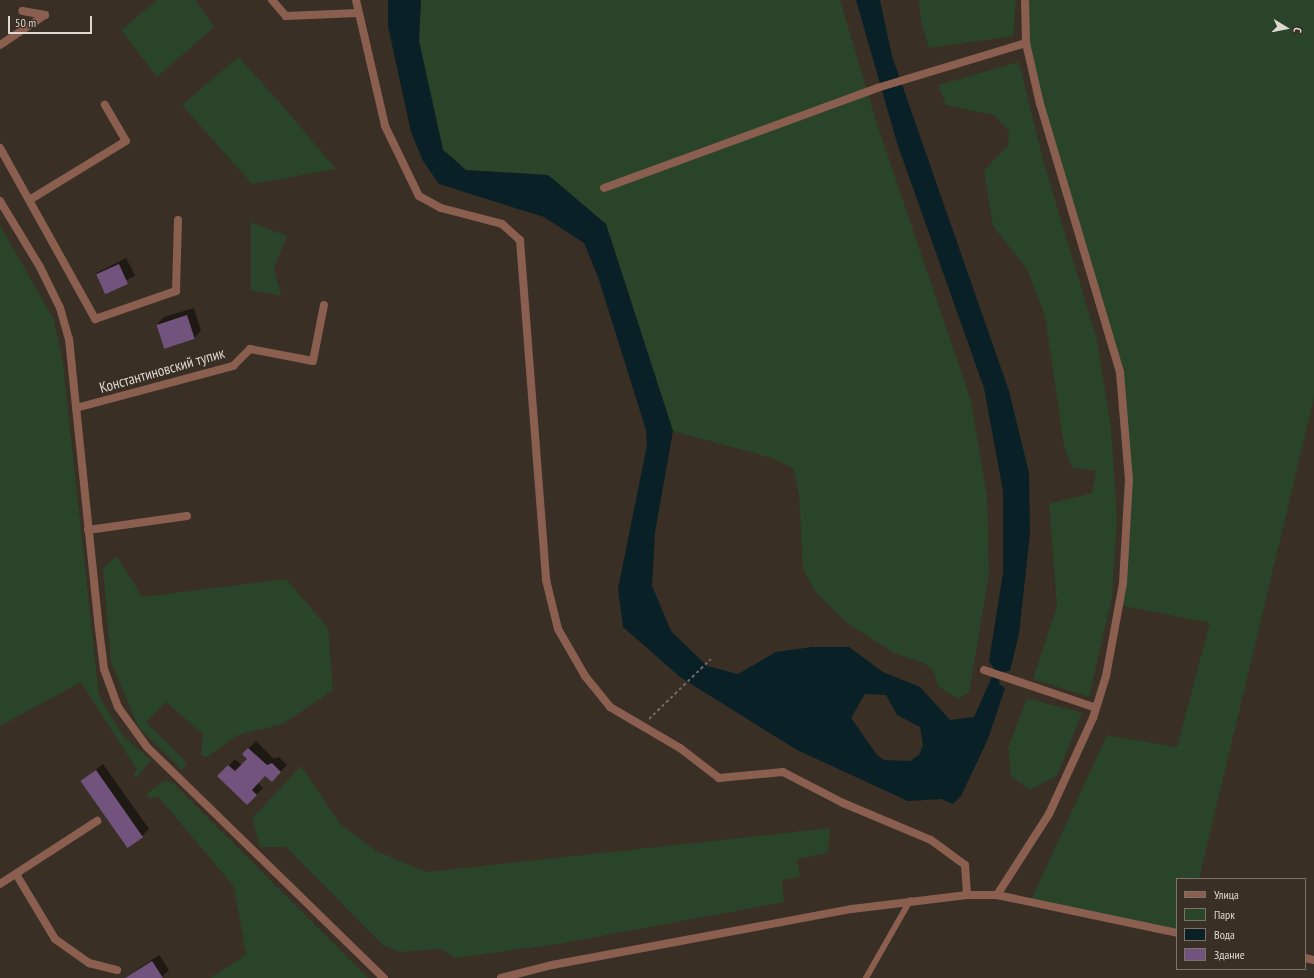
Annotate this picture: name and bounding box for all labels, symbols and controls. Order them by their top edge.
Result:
scale bar [10,8,94,34]
north arrow [1266,8,1306,48]
text: 50 m [15,15,36,30]
text: С [1290,26,1305,34]
street label: Константиновский тупик [97,344,227,396]
legend [1176,878,1306,970]
text: Улица [1214,887,1239,902]
text: Парк [1214,907,1235,922]
text: Вода [1214,927,1235,942]
text: Здание [1214,947,1245,962]

